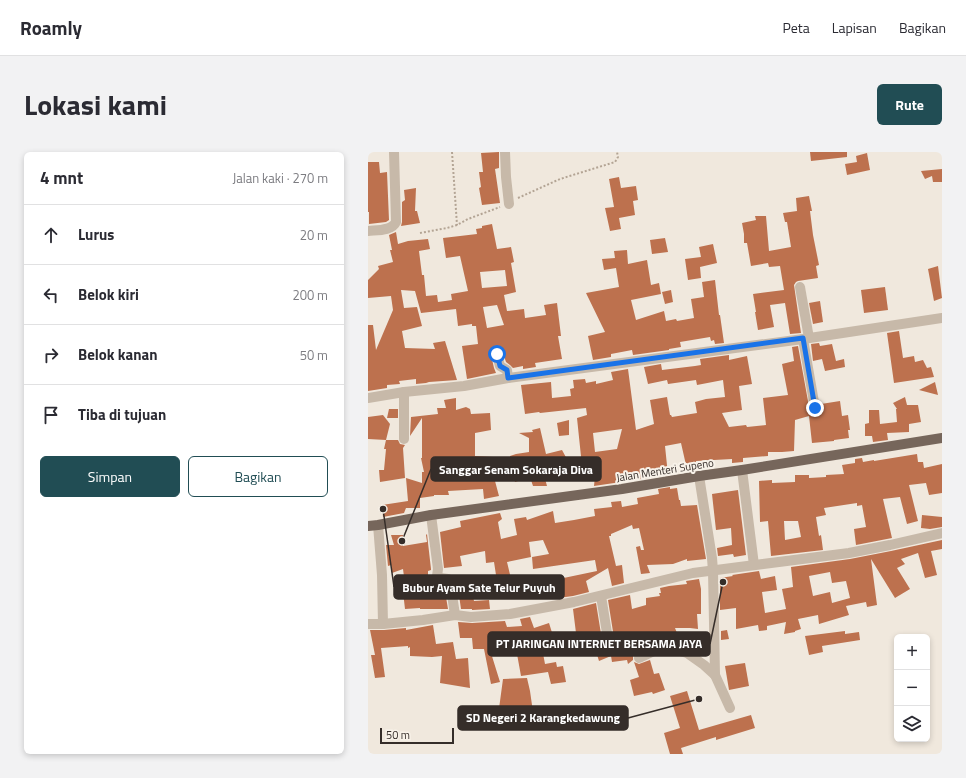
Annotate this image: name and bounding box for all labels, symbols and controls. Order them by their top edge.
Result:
text: Roamly [20,13,82,42]
text: Peta [782,17,810,38]
text: Lapisan [832,17,877,38]
text: Bagikan [899,17,946,38]
text: Lokasi kami [24,83,167,126]
button: Rute [877,84,942,125]
text: 4 mnt [40,165,83,191]
text: Jalan kaki · 270 m [232,168,328,188]
text: Lurus [78,223,114,246]
icon: ahead [40,224,62,246]
text: 20 m [300,225,328,245]
text: Belok kiri [78,283,139,306]
icon: left [40,284,62,306]
text: 200 m [292,285,328,305]
text: Belok kanan [78,343,158,366]
icon: right [40,344,62,366]
text: 50 m [300,345,328,365]
route start [488,345,506,363]
route end [806,399,824,417]
text: Tiba di tujuan [78,403,166,426]
icon: arrive [40,404,62,426]
street label: Jalan Menteri Supeno [615,454,715,486]
button: Simpan [40,456,180,497]
button: Bagikan [188,456,328,497]
callout: Sanggar Senam Sokaraja Diva [431,457,601,481]
text: Sanggar Senam Sokaraja Diva [439,460,593,479]
callout: Bubur Ayam Sate Telur Puyuh [394,575,564,599]
text: Bubur Ayam Sate Telur Puyuh [402,578,556,597]
callout: PT JARINGAN INTERNET BERSAMA JAYA [488,632,710,656]
text: PT JARINGAN INTERNET BERSAMA JAYA [496,634,703,653]
map controls [894,634,930,742]
button: + [894,634,930,670]
button: − [894,670,930,706]
callout: SD Negeri 2 Karangkedawung [458,706,628,730]
button: layers [894,706,930,742]
text: SD Negeri 2 Karangkedawung [466,708,621,727]
scale bar [380,726,454,745]
text: 50 m [386,727,410,743]

